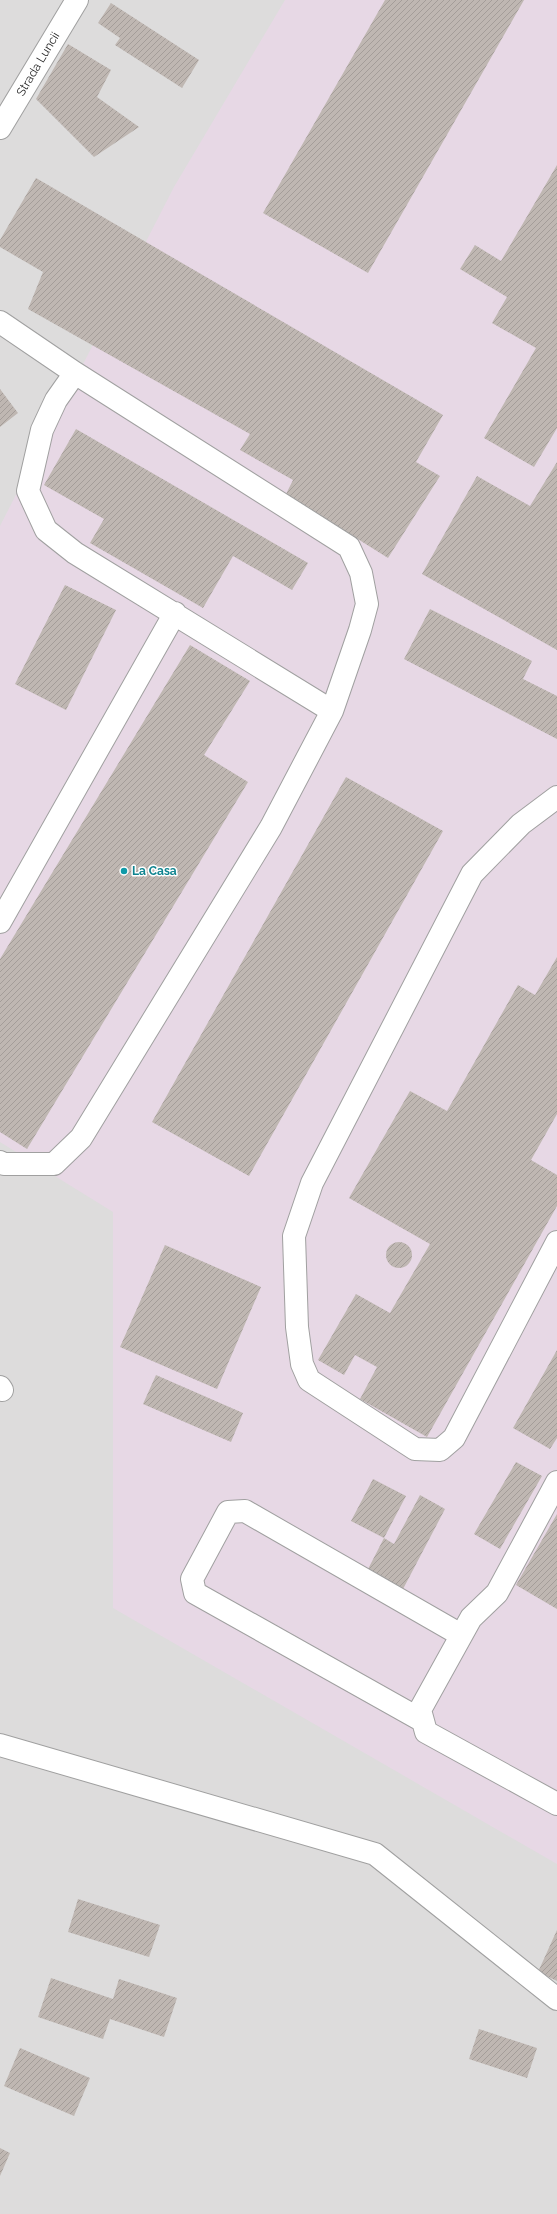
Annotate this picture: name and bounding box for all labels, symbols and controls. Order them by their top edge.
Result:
street label: Strada Luncii [13,30,63,98]
place label: La Casa [132,864,177,878]
marker: La Casa [119,866,129,876]

